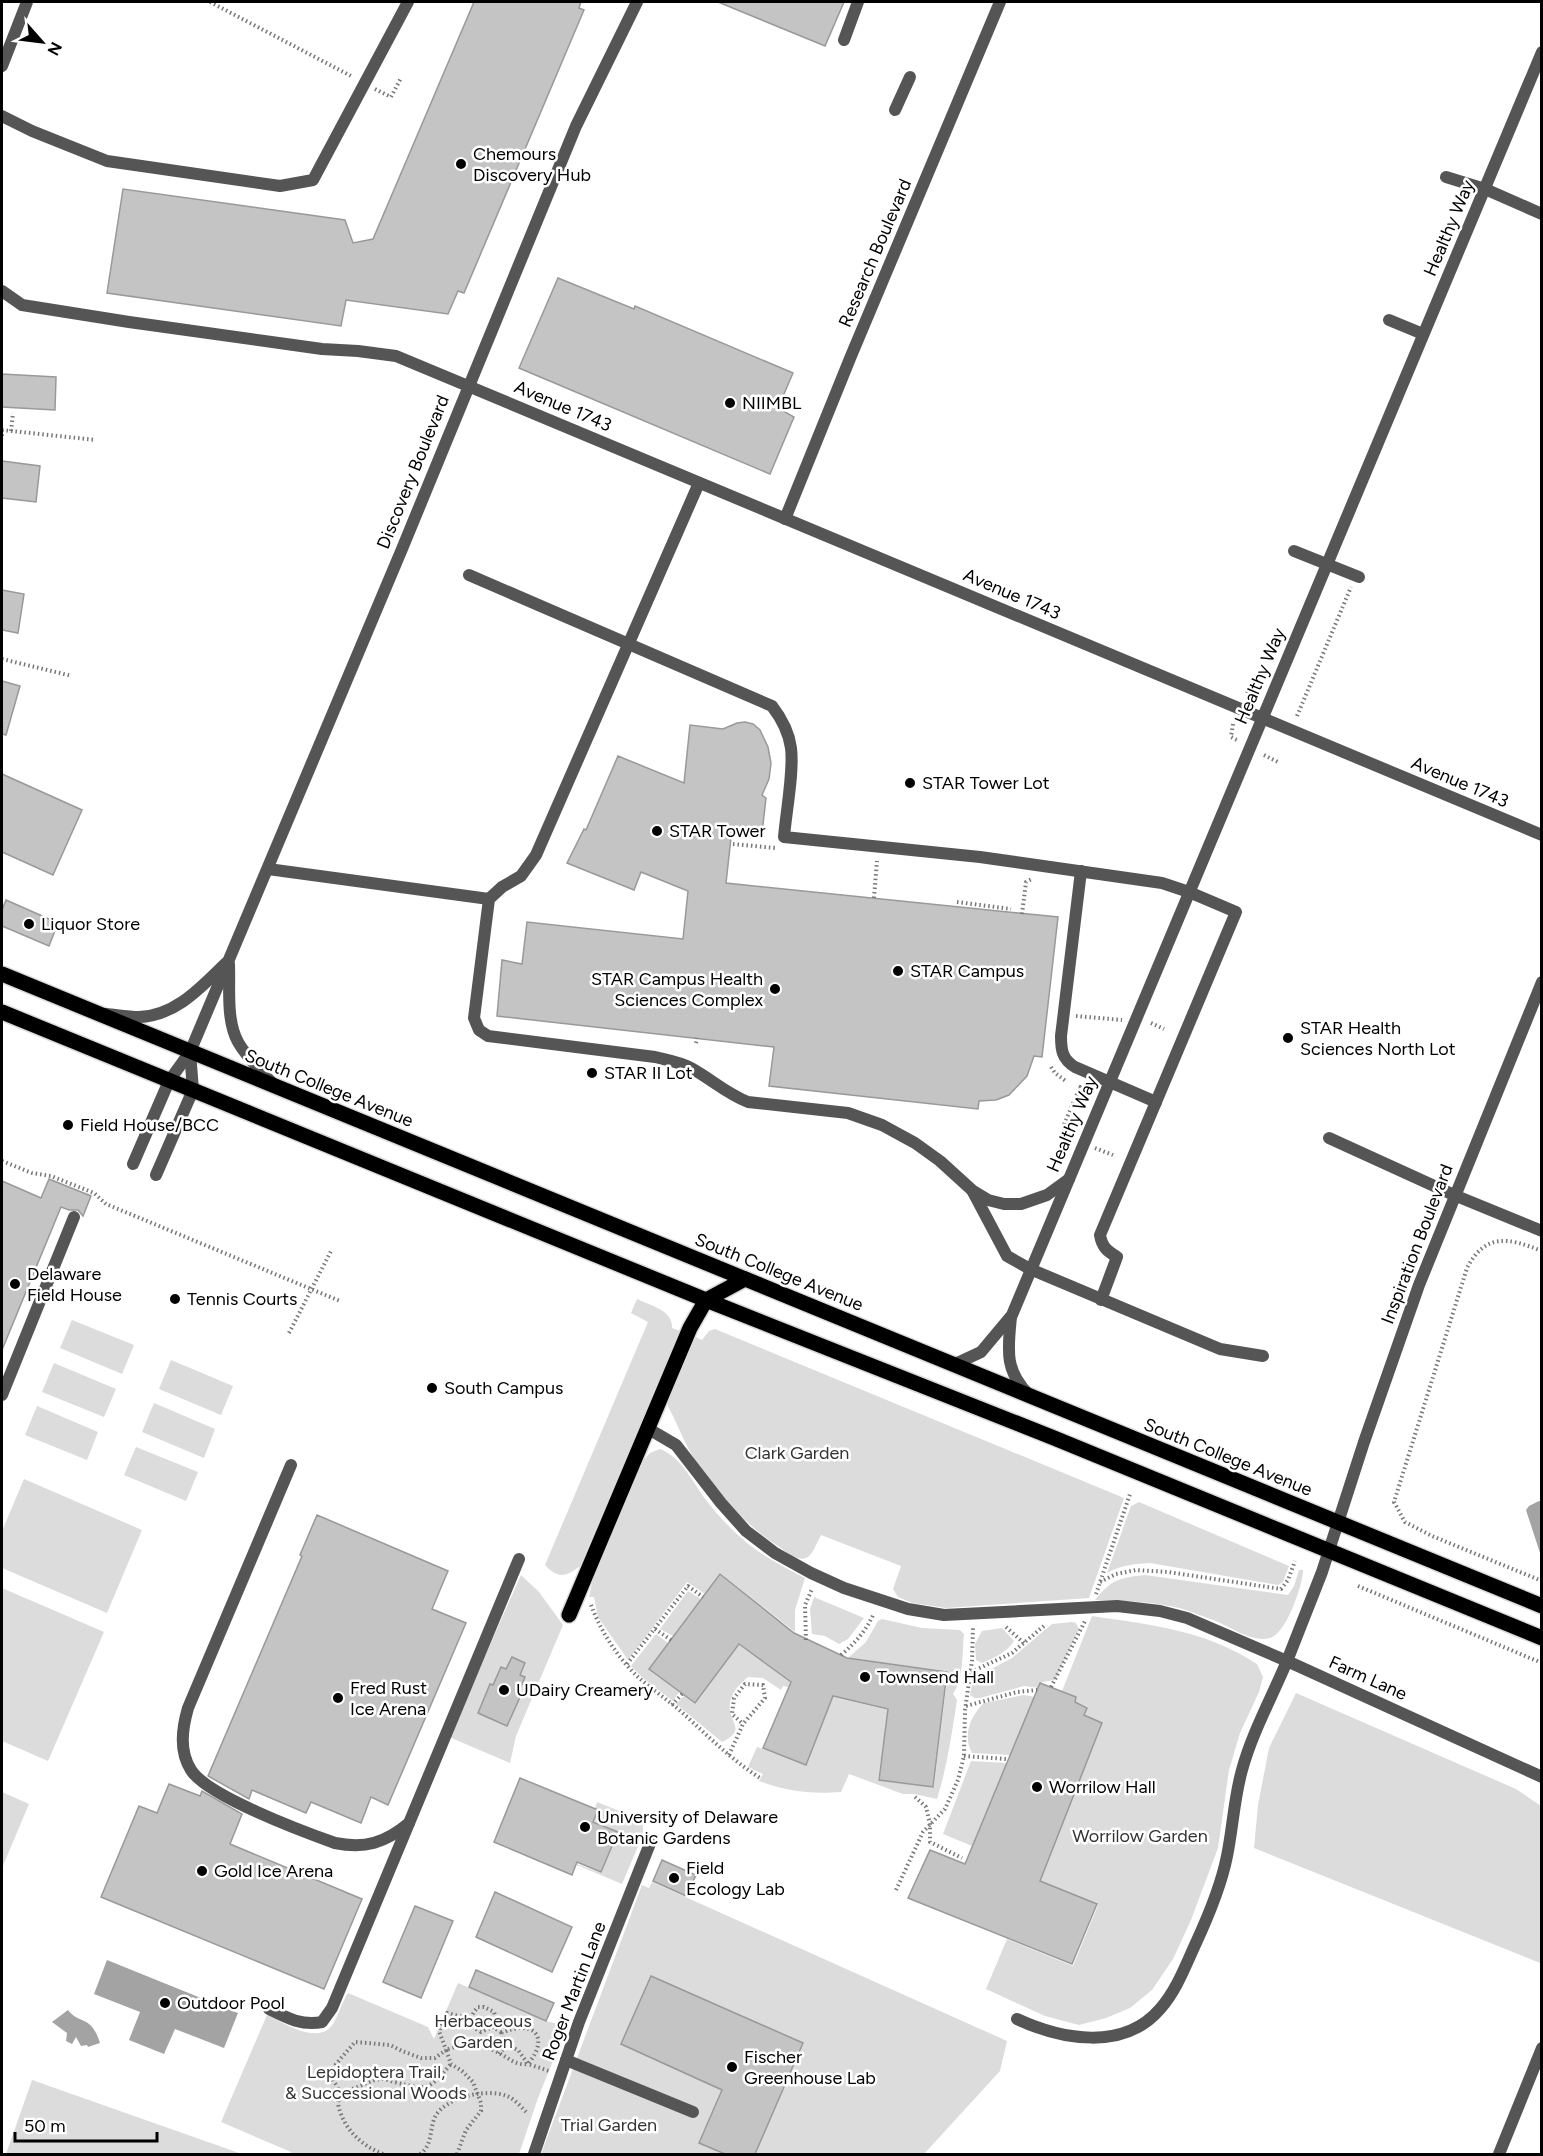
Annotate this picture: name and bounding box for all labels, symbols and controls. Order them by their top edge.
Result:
north arrow [12,12,72,72]
text: N [44,39,66,59]
place label: Chemours Discovery Hub [473,143,591,186]
marker: Chemours Discovery Hub [454,157,468,171]
street label: Research Boulevard [834,176,916,330]
street label: Healthy Way [1419,176,1479,279]
street label: Avenue 1743 [511,376,615,436]
street label: Discovery Boulevard [372,392,454,552]
place label: NIIMBL [742,392,802,414]
marker: NIIMBL [723,396,737,410]
street label: Avenue 1743 [960,564,1064,624]
street label: Healthy Way [1230,624,1290,727]
street label: Avenue 1743 [1408,752,1512,812]
place label: STAR Tower Lot [922,772,1050,794]
marker: STAR Tower Lot [903,776,917,790]
place label: STAR Tower [669,820,766,842]
marker: STAR Tower [650,824,664,838]
place label: Liquor Store [41,913,140,935]
marker: Liquor Store [22,917,36,931]
place label: STAR Campus [910,960,1024,982]
marker: STAR Campus [891,964,905,978]
place label: STAR Campus Health Sciences Complex [591,968,763,1011]
marker: STAR Campus Health Sciences Complex [768,982,782,996]
place label: STAR Health Sciences North Lot [1300,1017,1456,1060]
marker: STAR Health Sciences North Lot [1281,1031,1295,1045]
street label: South College Avenue [242,1044,417,1132]
place label: STAR II Lot [604,1062,693,1084]
marker: STAR II Lot [585,1066,599,1080]
street label: Healthy Way [1042,1072,1102,1175]
place label: Field House/BCC [80,1114,219,1136]
marker: Field House/BCC [61,1118,75,1132]
street label: Inspiration Boulevard [1376,1161,1458,1327]
street label: South College Avenue [692,1228,867,1316]
place label: Delaware Field House [27,1263,122,1306]
marker: Delaware Field House [8,1277,22,1291]
place label: Tennis Courts [187,1288,298,1310]
marker: Tennis Courts [168,1292,182,1306]
place label: South Campus [444,1377,563,1399]
marker: South Campus [425,1381,439,1395]
street label: South College Avenue [1141,1413,1316,1501]
park label: Clark Garden [745,1442,849,1464]
street label: Farm Lane [1326,1651,1411,1705]
place label: Townsend Hall [877,1666,994,1688]
marker: Townsend Hall [858,1670,872,1684]
place label: Fred Rust Ice Arena [350,1677,427,1720]
place label: UDairy Creamery [516,1679,654,1701]
marker: UDairy Creamery [497,1683,511,1697]
marker: Fred Rust Ice Arena [331,1691,345,1705]
place label: Worrilow Hall [1049,1776,1156,1798]
marker: Worrilow Hall [1030,1780,1044,1794]
place label: University of Delaware Botanic Gardens [597,1806,778,1849]
marker: University of Delaware Botanic Gardens [578,1820,592,1834]
park label: Worrilow Garden [1072,1825,1208,1847]
place label: Field Ecology Lab [686,1857,785,1900]
place label: Gold Ice Arena [214,1860,333,1882]
marker: Gold Ice Arena [195,1864,209,1878]
marker: Field Ecology Lab [667,1871,681,1885]
street label: Roger Martin Lane [537,1918,611,2064]
place label: Outdoor Pool [177,1992,285,2014]
marker: Outdoor Pool [158,1996,172,2010]
park label: Herbaceous Garden [434,2010,532,2053]
place label: Fischer Greenhouse Lab [744,2046,876,2089]
marker: Fischer Greenhouse Lab [725,2060,739,2074]
park label: Lepidoptera Trail, & Successional Woods [285,2061,467,2104]
scale bar [15,2105,158,2143]
park label: Trial Garden [561,2114,657,2136]
text: 50 m [24,2115,66,2137]

